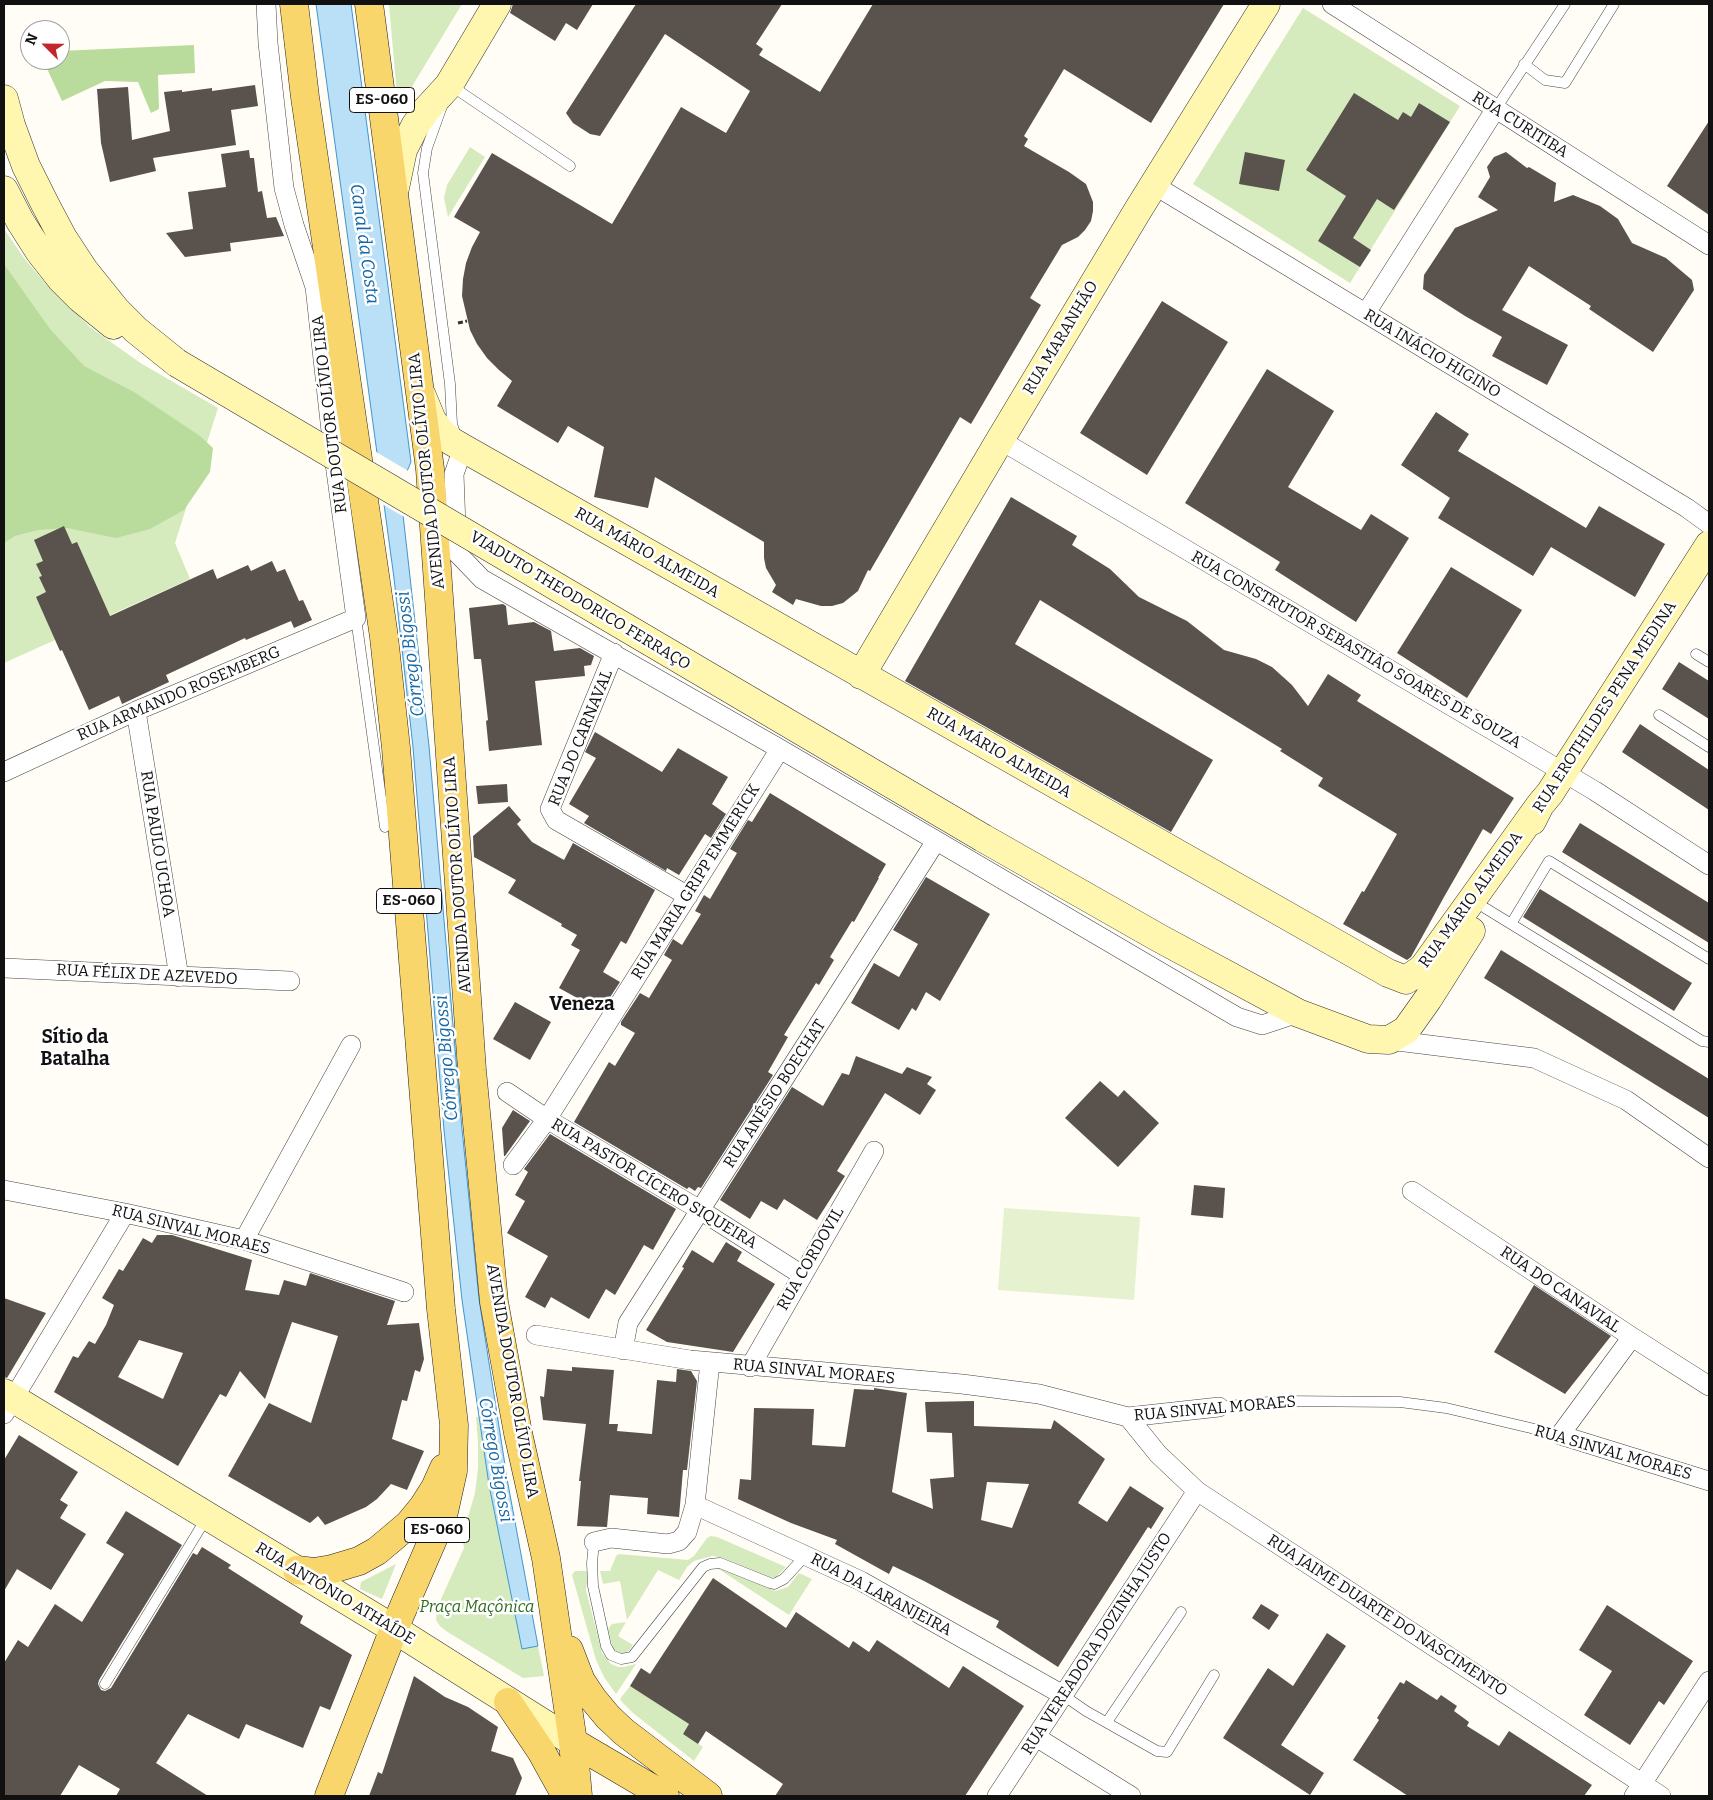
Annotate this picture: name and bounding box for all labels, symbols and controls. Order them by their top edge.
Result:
north arrow [20,20,70,70]
text: N [22,31,42,48]
road number: ES-060 [350,88,414,112]
street label: RUA CURITIBA [1468,88,1572,162]
water label: Canal da Costa [345,183,383,305]
street label: RUA MARANHÃO [1019,278,1103,398]
street label: RUA INÁCIO HIGINO [1360,306,1504,402]
street label: RUA DOUTOR OLÍVIO LIRA [308,314,352,514]
street label: AVENIDA DOUTOR OLÍVIO LIRA [405,352,449,590]
street label: RUA MÁRIO ALMEIDA [571,504,723,602]
street label: VIADUTO THEODORICO FERRAÇO [466,527,694,675]
street label: RUA CONSTRUTOR SEBASTIÃO SOARES DE SOUZA [1188,547,1524,753]
water label: Córrego Bigossi [393,590,429,718]
street label: RUA EROTHILDES PENA MEDINA [1529,597,1681,817]
street label: RUA ARMANDO ROSEMBERG [75,642,283,746]
street label: RUA DO CARNAVAL [545,667,617,809]
street label: RUA MÁRIO ALMEIDA [923,704,1075,802]
street label: AVENIDA DOUTOR OLÍVIO LIRA [440,756,476,994]
street label: RUA PAULO UCHOA [136,769,178,919]
street label: RUA MARIA GRIPP EMMERICK [628,781,764,983]
street label: RUA MÁRIO ALMEIDA [1415,828,1527,972]
road number: ES-060 [376,888,442,914]
street label: RUA FÉLIX DE AZEVEDO [56,961,238,989]
water label: Córrego Bigossi [431,994,463,1122]
district label: Veneza [549,994,615,1016]
street label: RUA ANÉSIO BOECHAT [720,1016,830,1172]
district label: Sítio da Batalha [40,1027,110,1071]
street label: RUA PASTOR CÍCERO SIQUEIRA [548,1115,760,1253]
street label: RUA SINVAL MORAES [110,1201,272,1259]
street label: RUA CORDOVIL [774,1204,848,1314]
street label: RUA DO CANAVIAL [1496,1243,1624,1337]
street label: AVENIDA DOUTOR OLÍVIO LIRA [482,1262,542,1500]
street label: RUA SINVAL MORAES [732,1355,896,1389]
street label: RUA SINVAL MORAES [1133,1392,1297,1426]
water label: Córrego Bigossi [473,1396,517,1524]
street label: RUA SINVAL MORAES [1532,1421,1694,1485]
road number: ES-060 [404,1518,470,1542]
street label: RUA VEREADORA DOZINHA JUSTO [1018,1529,1176,1759]
street label: RUA JAIME DUARTE DO NASCIMENTO [1263,1531,1511,1701]
street label: RUA ANTÔNIO ATHAÍDE [252,1539,418,1649]
street label: RUA DA LARANJEIRA [807,1550,955,1640]
park label: Praça Maçônica [420,1598,534,1618]

